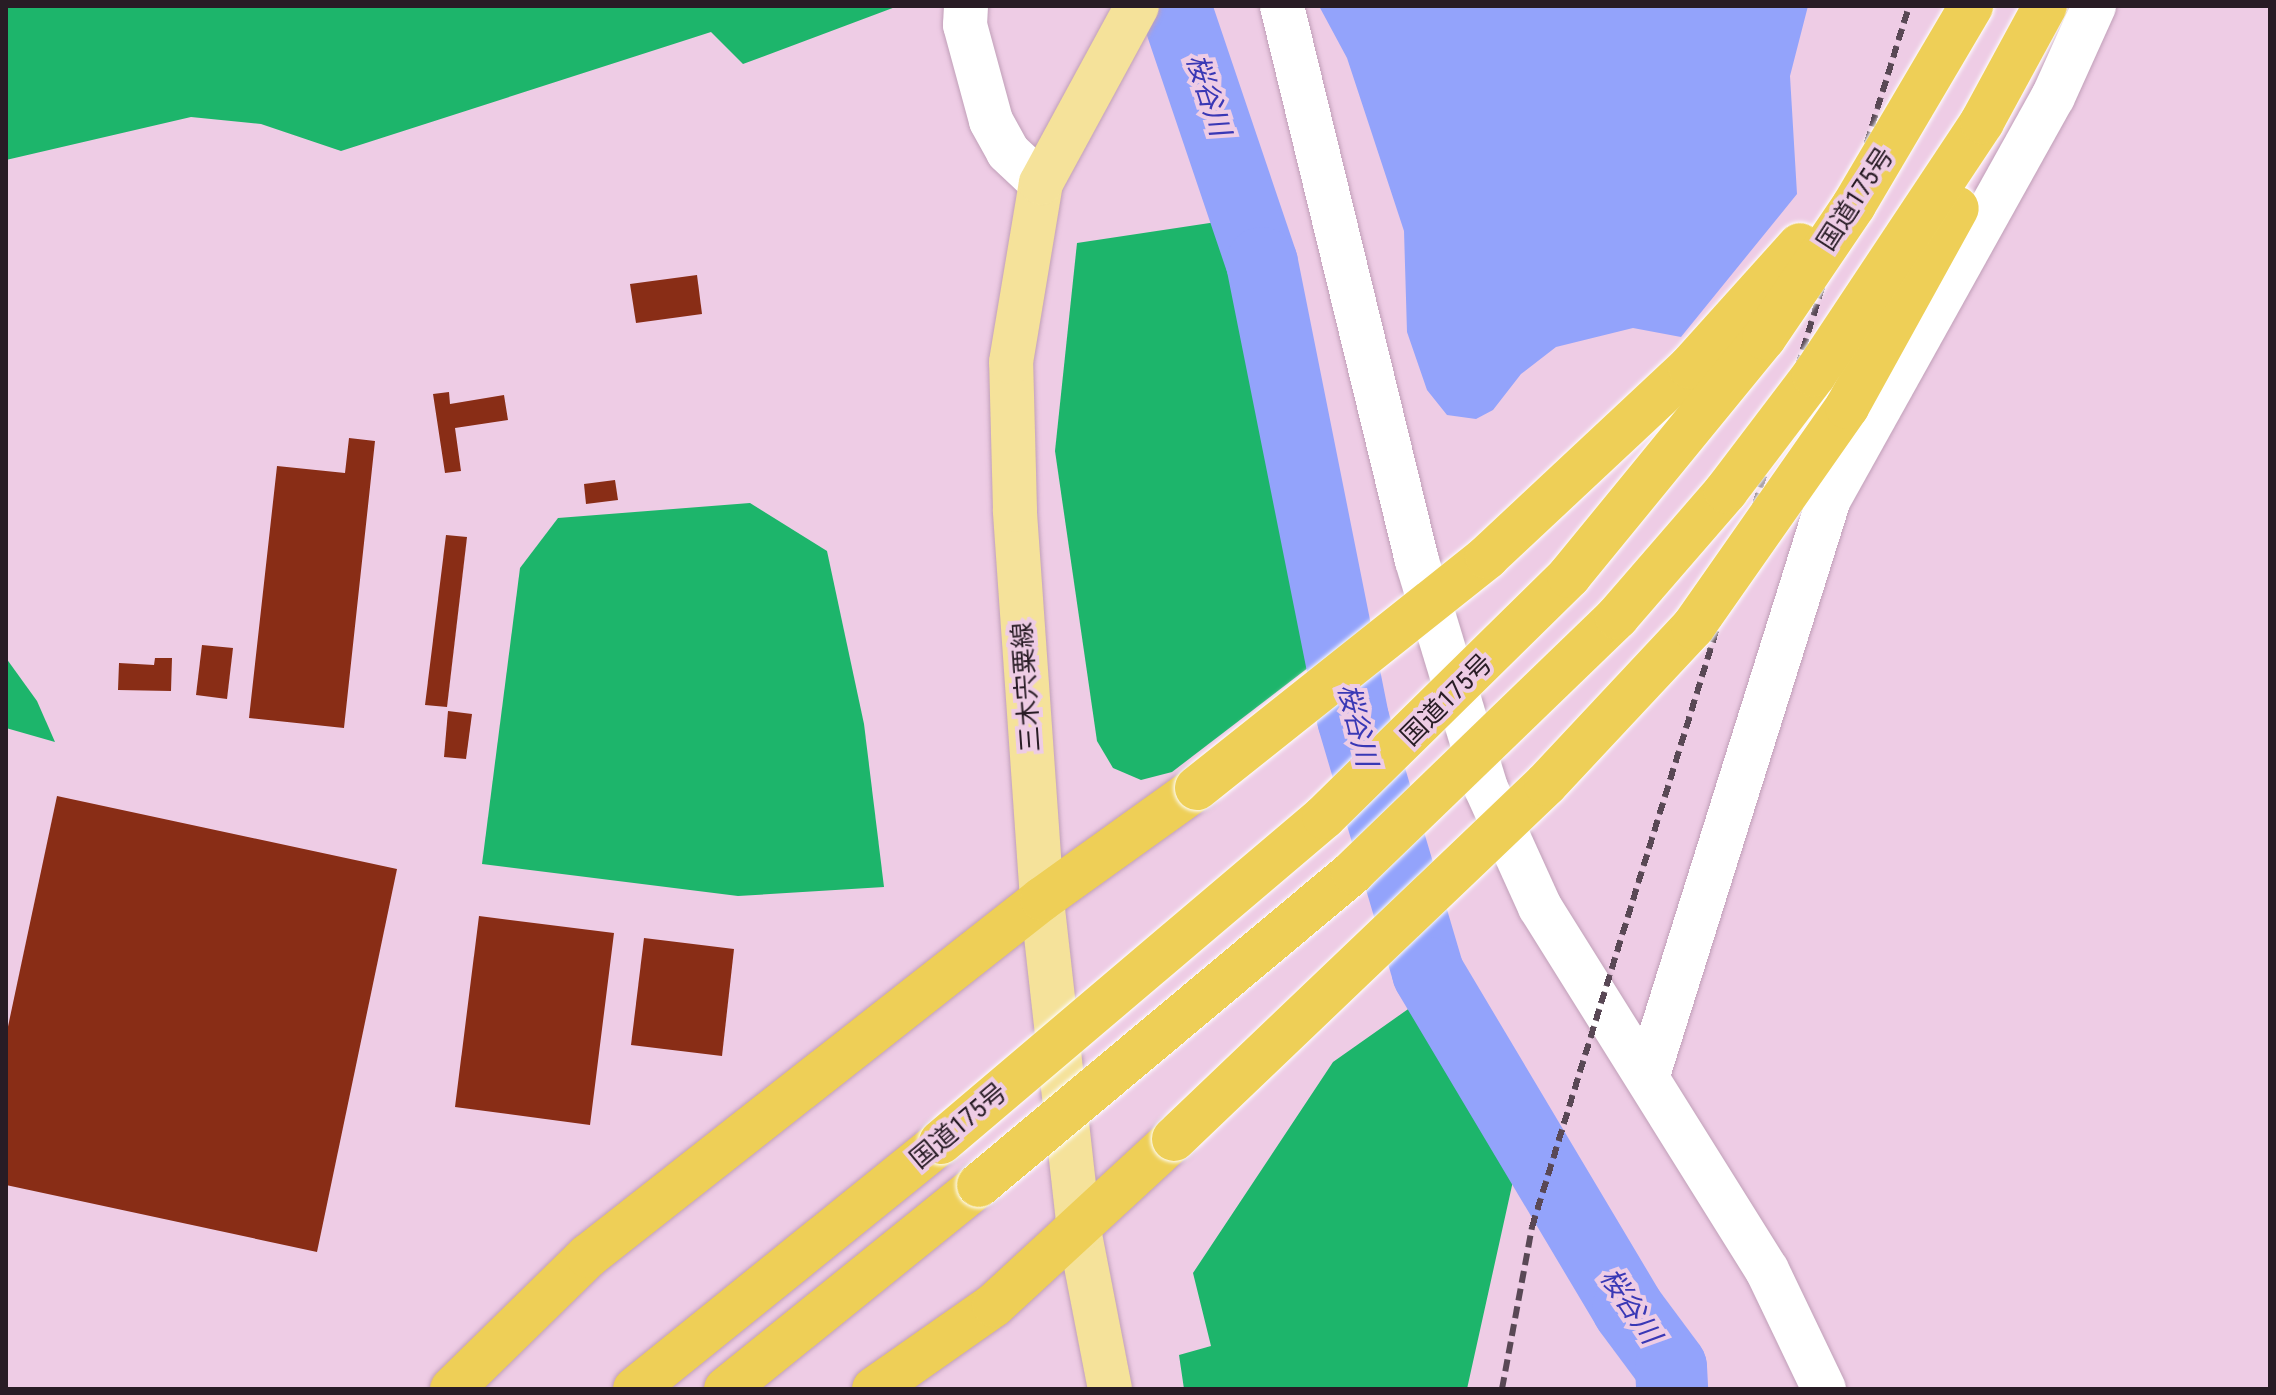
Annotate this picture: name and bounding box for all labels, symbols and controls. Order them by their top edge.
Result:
water label: 桜谷川 [1179,50,1237,140]
street label: 国道175号 [1811,142,1901,256]
street label: 三木宍粟線 [1007,621,1047,753]
street label: 国道175号 [1395,648,1499,752]
water label: 桜谷川 [1331,680,1383,770]
street label: 国道175号 [904,1077,1014,1175]
water label: 桜谷川 [1593,1262,1667,1350]

